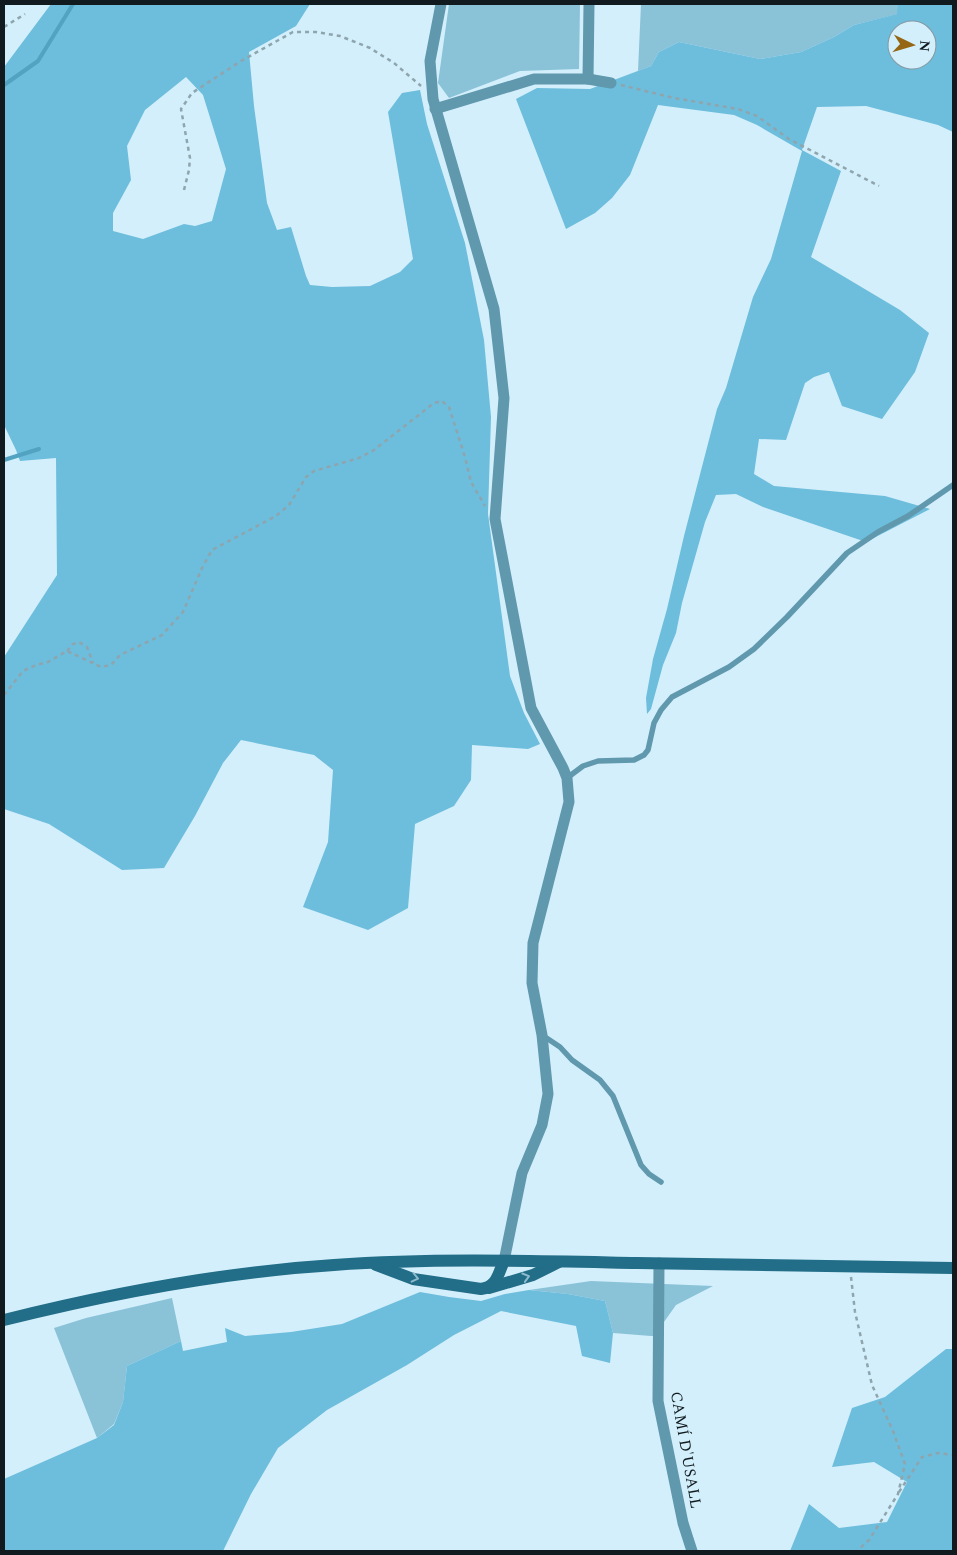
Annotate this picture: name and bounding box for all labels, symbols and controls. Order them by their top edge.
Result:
north arrow [887,20,937,70]
text: N [913,39,935,53]
one-way arrow [411,1272,420,1283]
one-way arrow [522,1273,530,1283]
street label: CAMÍ D'USALL [664,1390,708,1510]

